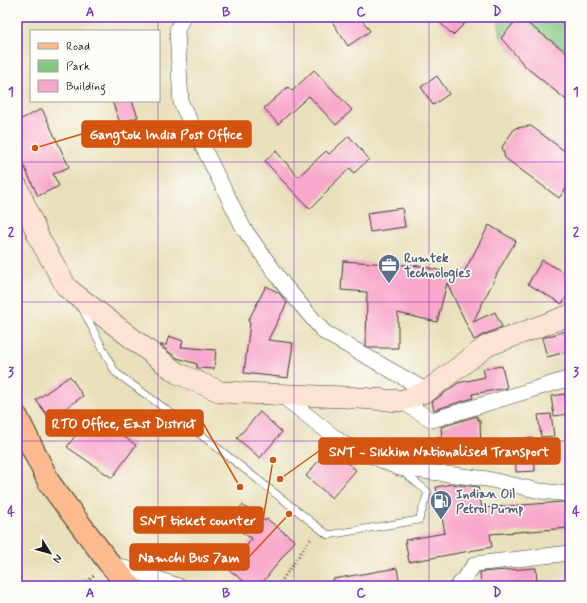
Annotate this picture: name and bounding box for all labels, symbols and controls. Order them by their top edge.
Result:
text: A [86,4,94,21]
text: B [222,4,231,21]
text: C [356,4,366,21]
text: D [493,4,502,21]
legend [30,30,160,102]
text: Road [66,39,90,55]
text: Park [66,59,90,75]
text: Building [66,79,106,96]
text: 1 [8,84,14,101]
text: 1 [573,84,579,101]
callout: Gangtok India Post Office [82,121,251,147]
text: Gangtok India Post Office [89,126,243,146]
text: 2 [8,224,15,241]
text: 2 [573,224,580,241]
place label: Rumtek Technologies [404,250,471,284]
office icon: Rumtek Technologies [376,252,402,285]
text: 3 [8,364,14,381]
text: 3 [573,364,579,381]
callout: RTO Office, East District [46,410,203,436]
text: RTO Office, East District [52,415,197,433]
callout: SNT - Sikkim Nationalised Transport [319,438,560,464]
text: SNT - Sikkim Nationalised Transport [329,443,549,461]
place label: Indian Oil Petrol Pump [456,486,524,518]
fuel station icon: Indian Oil Petrol Pump [428,488,454,521]
text: 4 [7,504,15,521]
text: 4 [572,504,580,521]
callout: SNT ticket counter [134,507,263,533]
text: SNT ticket counter [140,512,256,530]
north arrow [30,533,70,573]
callout: Namchi Bus 7am [130,544,249,570]
text: Namchi Bus 7am [138,549,240,567]
text: N [49,551,65,566]
text: A [86,585,94,602]
text: B [222,585,231,602]
text: C [356,585,366,602]
text: D [493,585,502,602]

